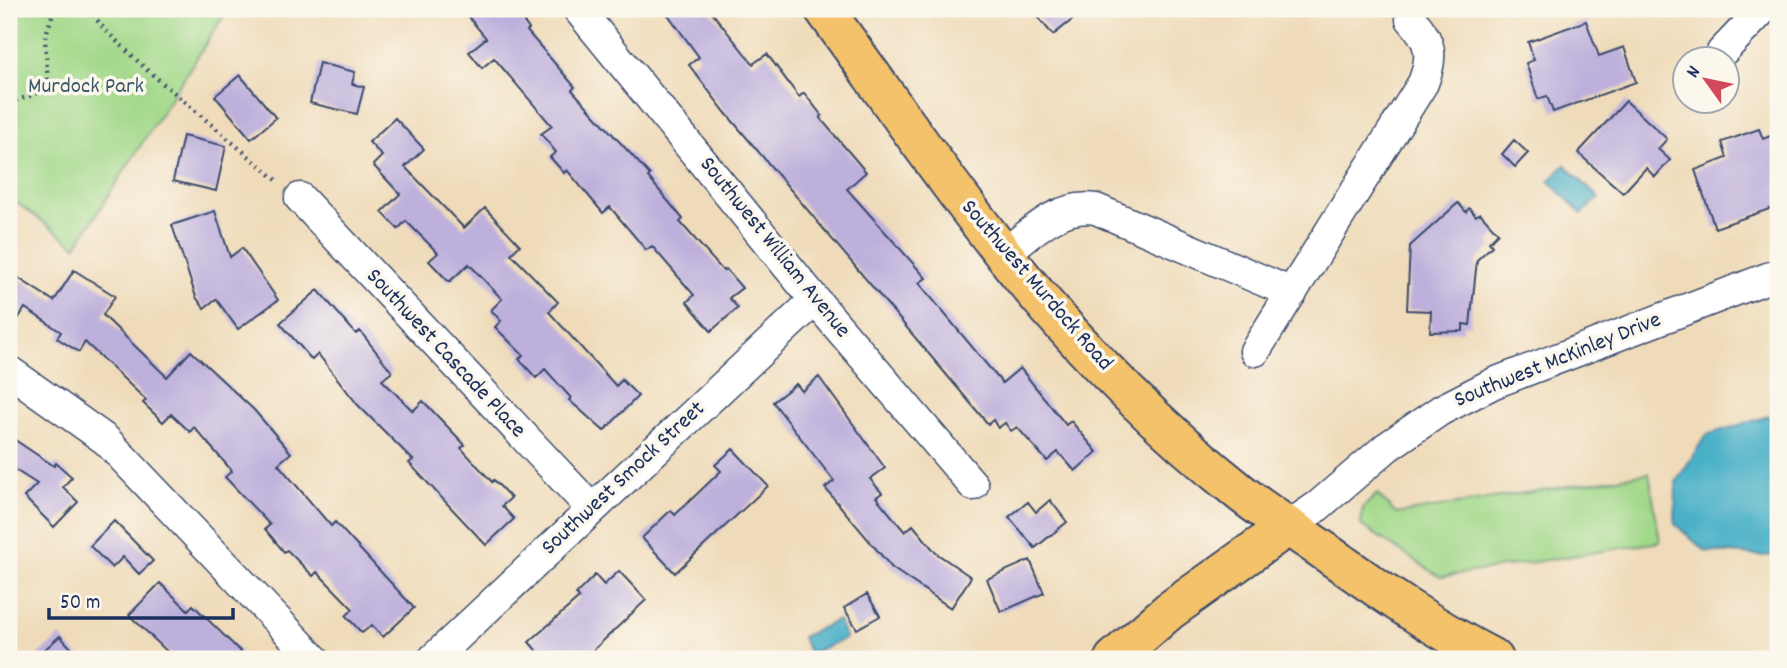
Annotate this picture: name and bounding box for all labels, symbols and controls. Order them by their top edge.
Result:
north arrow [1672,46,1742,116]
text: N [1681,61,1709,84]
park label: Murdock Park [28,71,144,104]
street label: Southwest William Avenue [690,150,858,346]
street label: Southwest Murdock Road [952,193,1120,379]
street label: Southwest Cascade Place [357,262,533,446]
street label: Southwest McKinley Drive [1450,304,1666,418]
street label: Southwest Smock Street [535,394,713,564]
scale bar [49,577,233,621]
text: 50 m [60,589,100,619]

